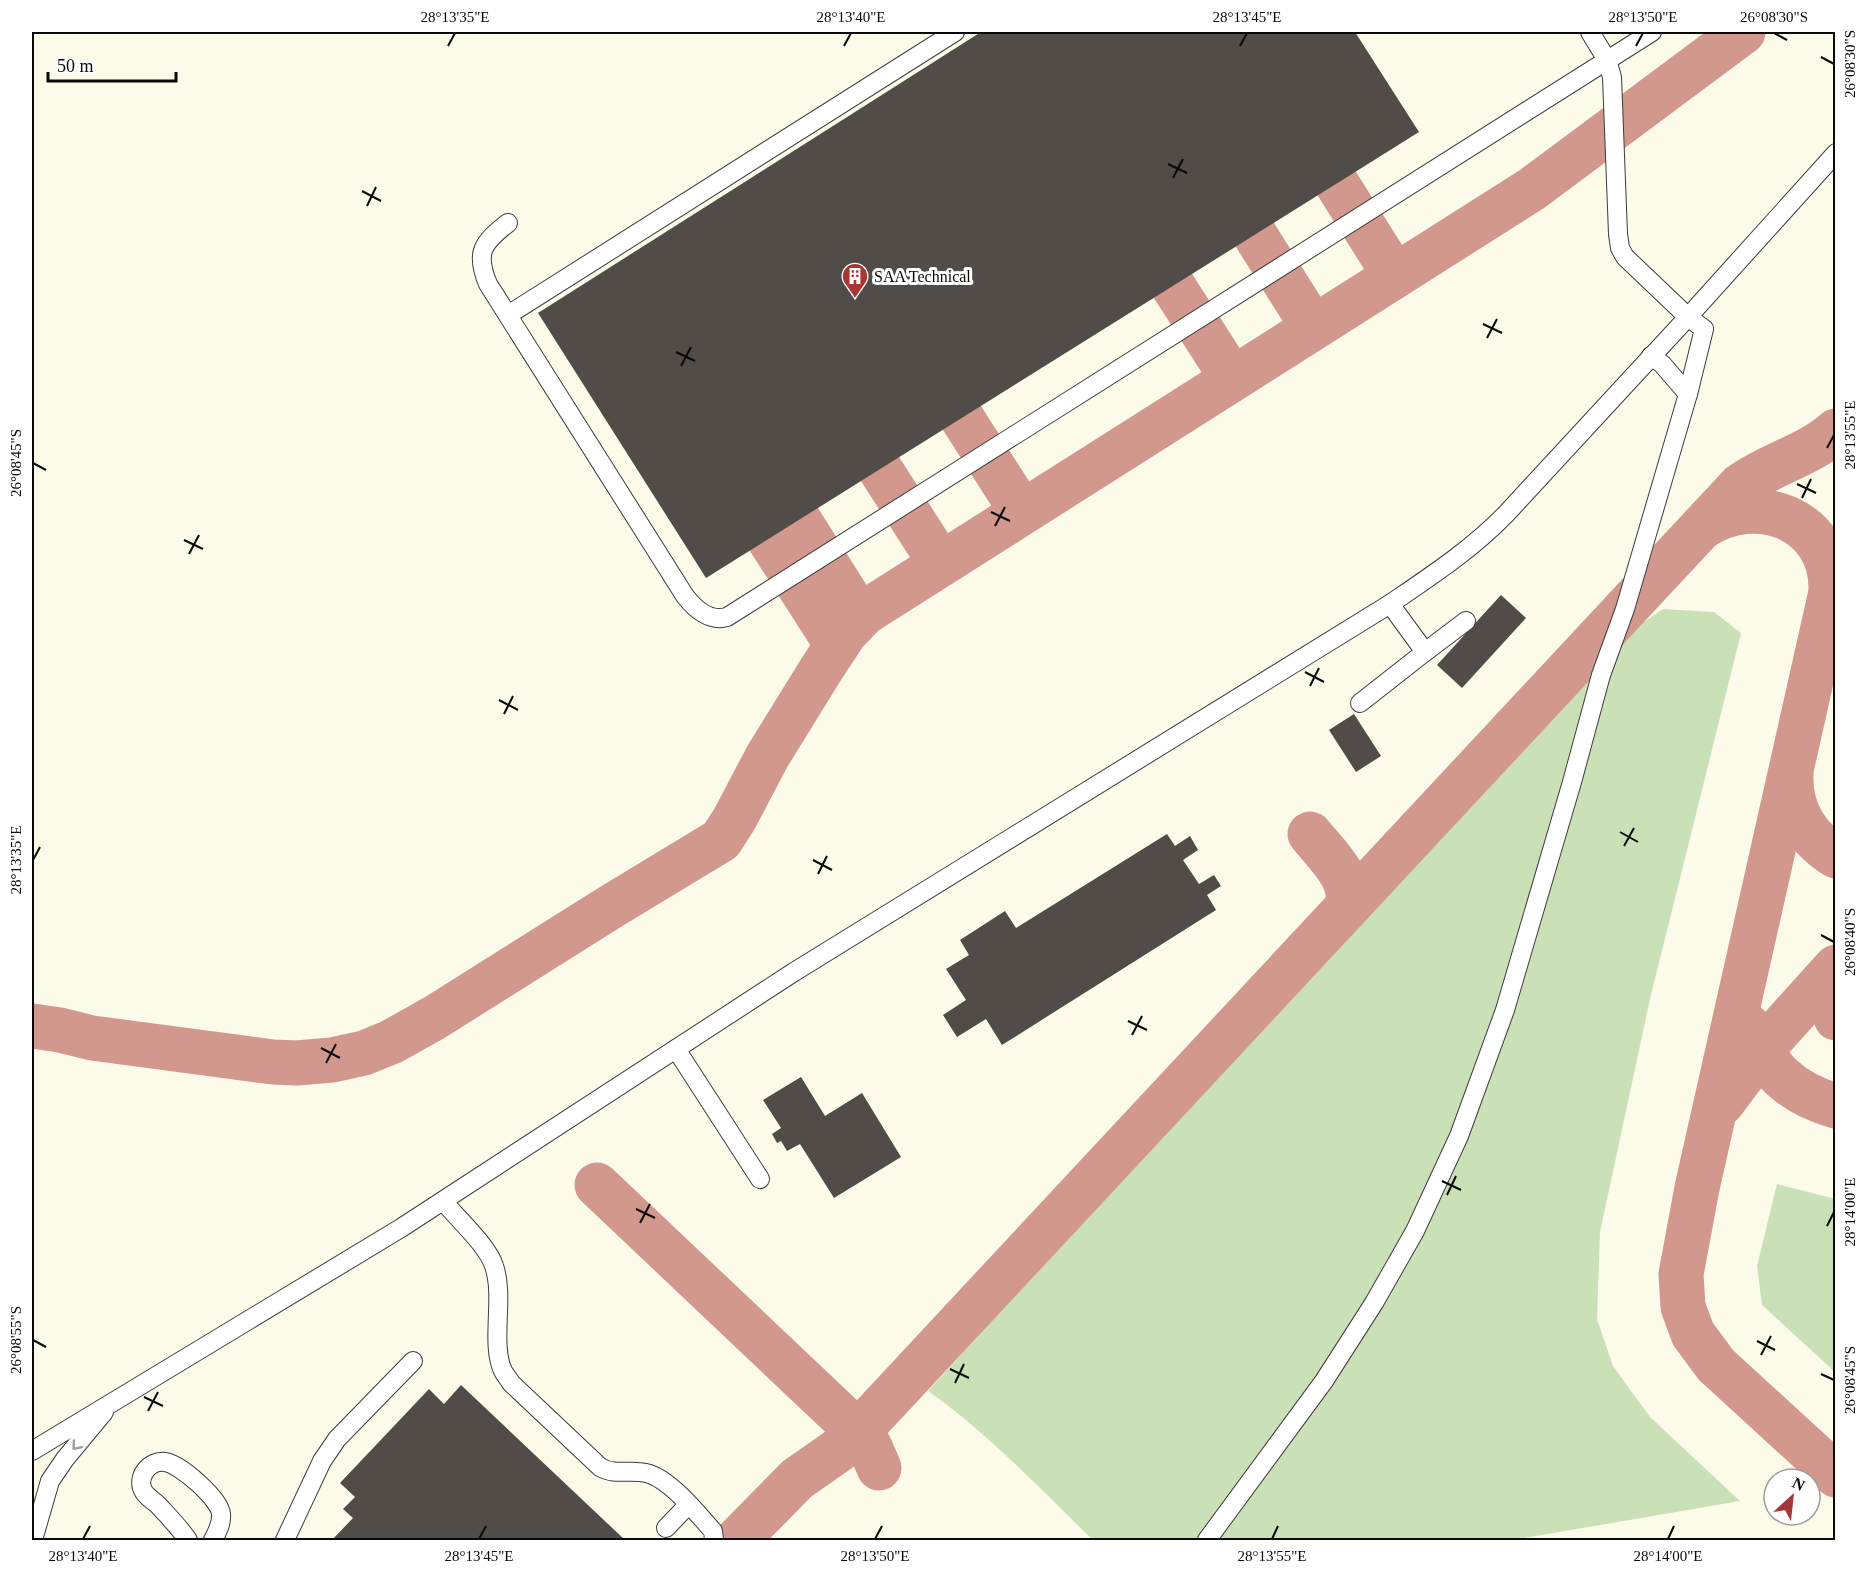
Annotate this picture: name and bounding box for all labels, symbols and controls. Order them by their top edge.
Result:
text: 28°13'35"E [421,9,490,25]
text: 28°13'40"E [817,9,886,25]
text: 28°13'45"E [1213,9,1282,25]
text: 28°13'50"E [1609,9,1678,25]
text: 26°08'30"S [1740,9,1808,25]
text: 26°08'30"S [1842,30,1858,98]
scale bar [48,45,176,83]
text: 50 m [57,56,94,76]
building icon: SAA Technical [840,261,870,299]
place label: SAA Technical [874,268,971,285]
text: 28°13'55"E [1842,401,1858,470]
text: 26°08'45"S [8,429,24,497]
text: 28°13'35"E [8,826,24,895]
text: 26°08'40"S [1842,908,1858,976]
text: 28°14'00"E [1842,1178,1858,1247]
text: 26°08'55"S [8,1306,24,1374]
text: 26°08'45"S [1842,1346,1858,1414]
one-way arrow [72,1439,83,1450]
north arrow [1762,1467,1822,1527]
text: N [1790,1474,1808,1494]
text: 28°13'40"E [49,1548,118,1564]
text: 28°13'45"E [445,1548,514,1564]
text: 28°13'50"E [841,1548,910,1564]
text: 28°13'55"E [1238,1548,1307,1564]
text: 28°14'00"E [1634,1548,1703,1564]

